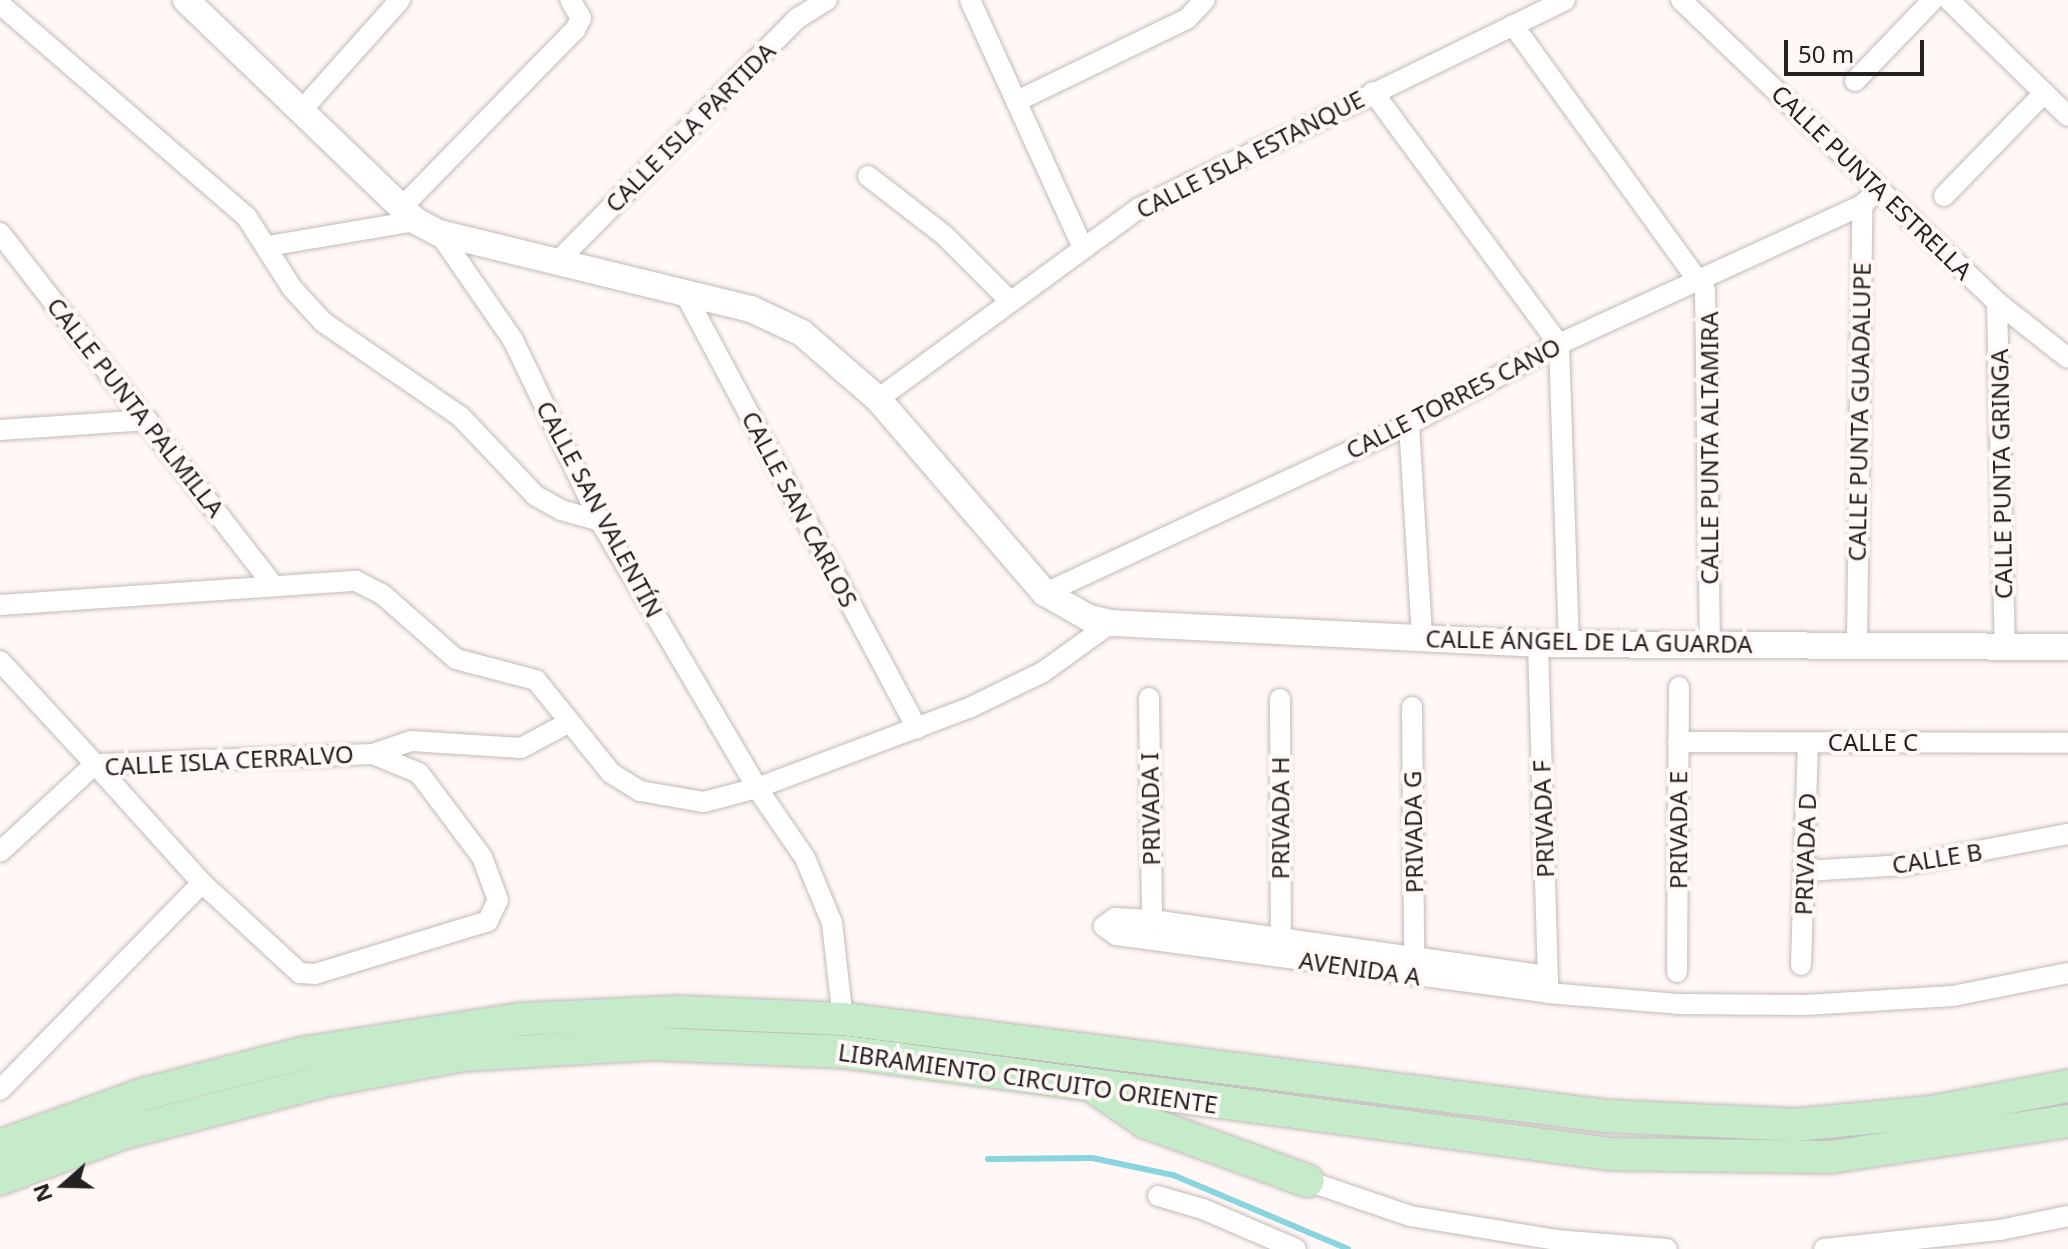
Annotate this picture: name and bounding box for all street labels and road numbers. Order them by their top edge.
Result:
street label: CALLE ISLA PARTIDA [599,36,781,218]
street label: CALLE PUNTA ESTRELLA [1766,79,1978,285]
street label: CALLE ISLA ESTANQUE [1131,84,1369,224]
street label: CALLE PUNTA GUADALUPE [1842,262,1876,562]
street label: CALLE PUNTA PALMILLA [41,292,231,522]
street label: CALLE PUNTA ALTAMIRA [1695,311,1723,585]
street label: CALLE TORRES CANO [1341,331,1565,465]
street label: CALLE PUNTA GRINGA [1984,349,2018,599]
street label: CALLE SAN VALENTÍN [531,396,669,622]
street label: CALLE SAN CARLOS [736,406,864,612]
street label: CALLE ÁNGEL DE LA GUARDA [1425,624,1753,658]
street label: CALLE C [1828,728,1918,756]
street label: CALLE ISLA CERRALVO [104,739,354,781]
street label: PRIVADA I [1135,752,1165,866]
street label: PRIVADA H [1266,757,1294,879]
street label: PRIVADA F [1527,760,1559,878]
street label: PRIVADA G [1398,771,1428,893]
street label: PRIVADA E [1664,771,1692,889]
street label: PRIVADA D [1788,792,1822,916]
street label: CALLE B [1890,837,1984,879]
street label: AVENIDA A [1297,945,1423,991]
street label: LIBRAMIENTO CIRCUITO ORIENTE [836,1037,1220,1119]

